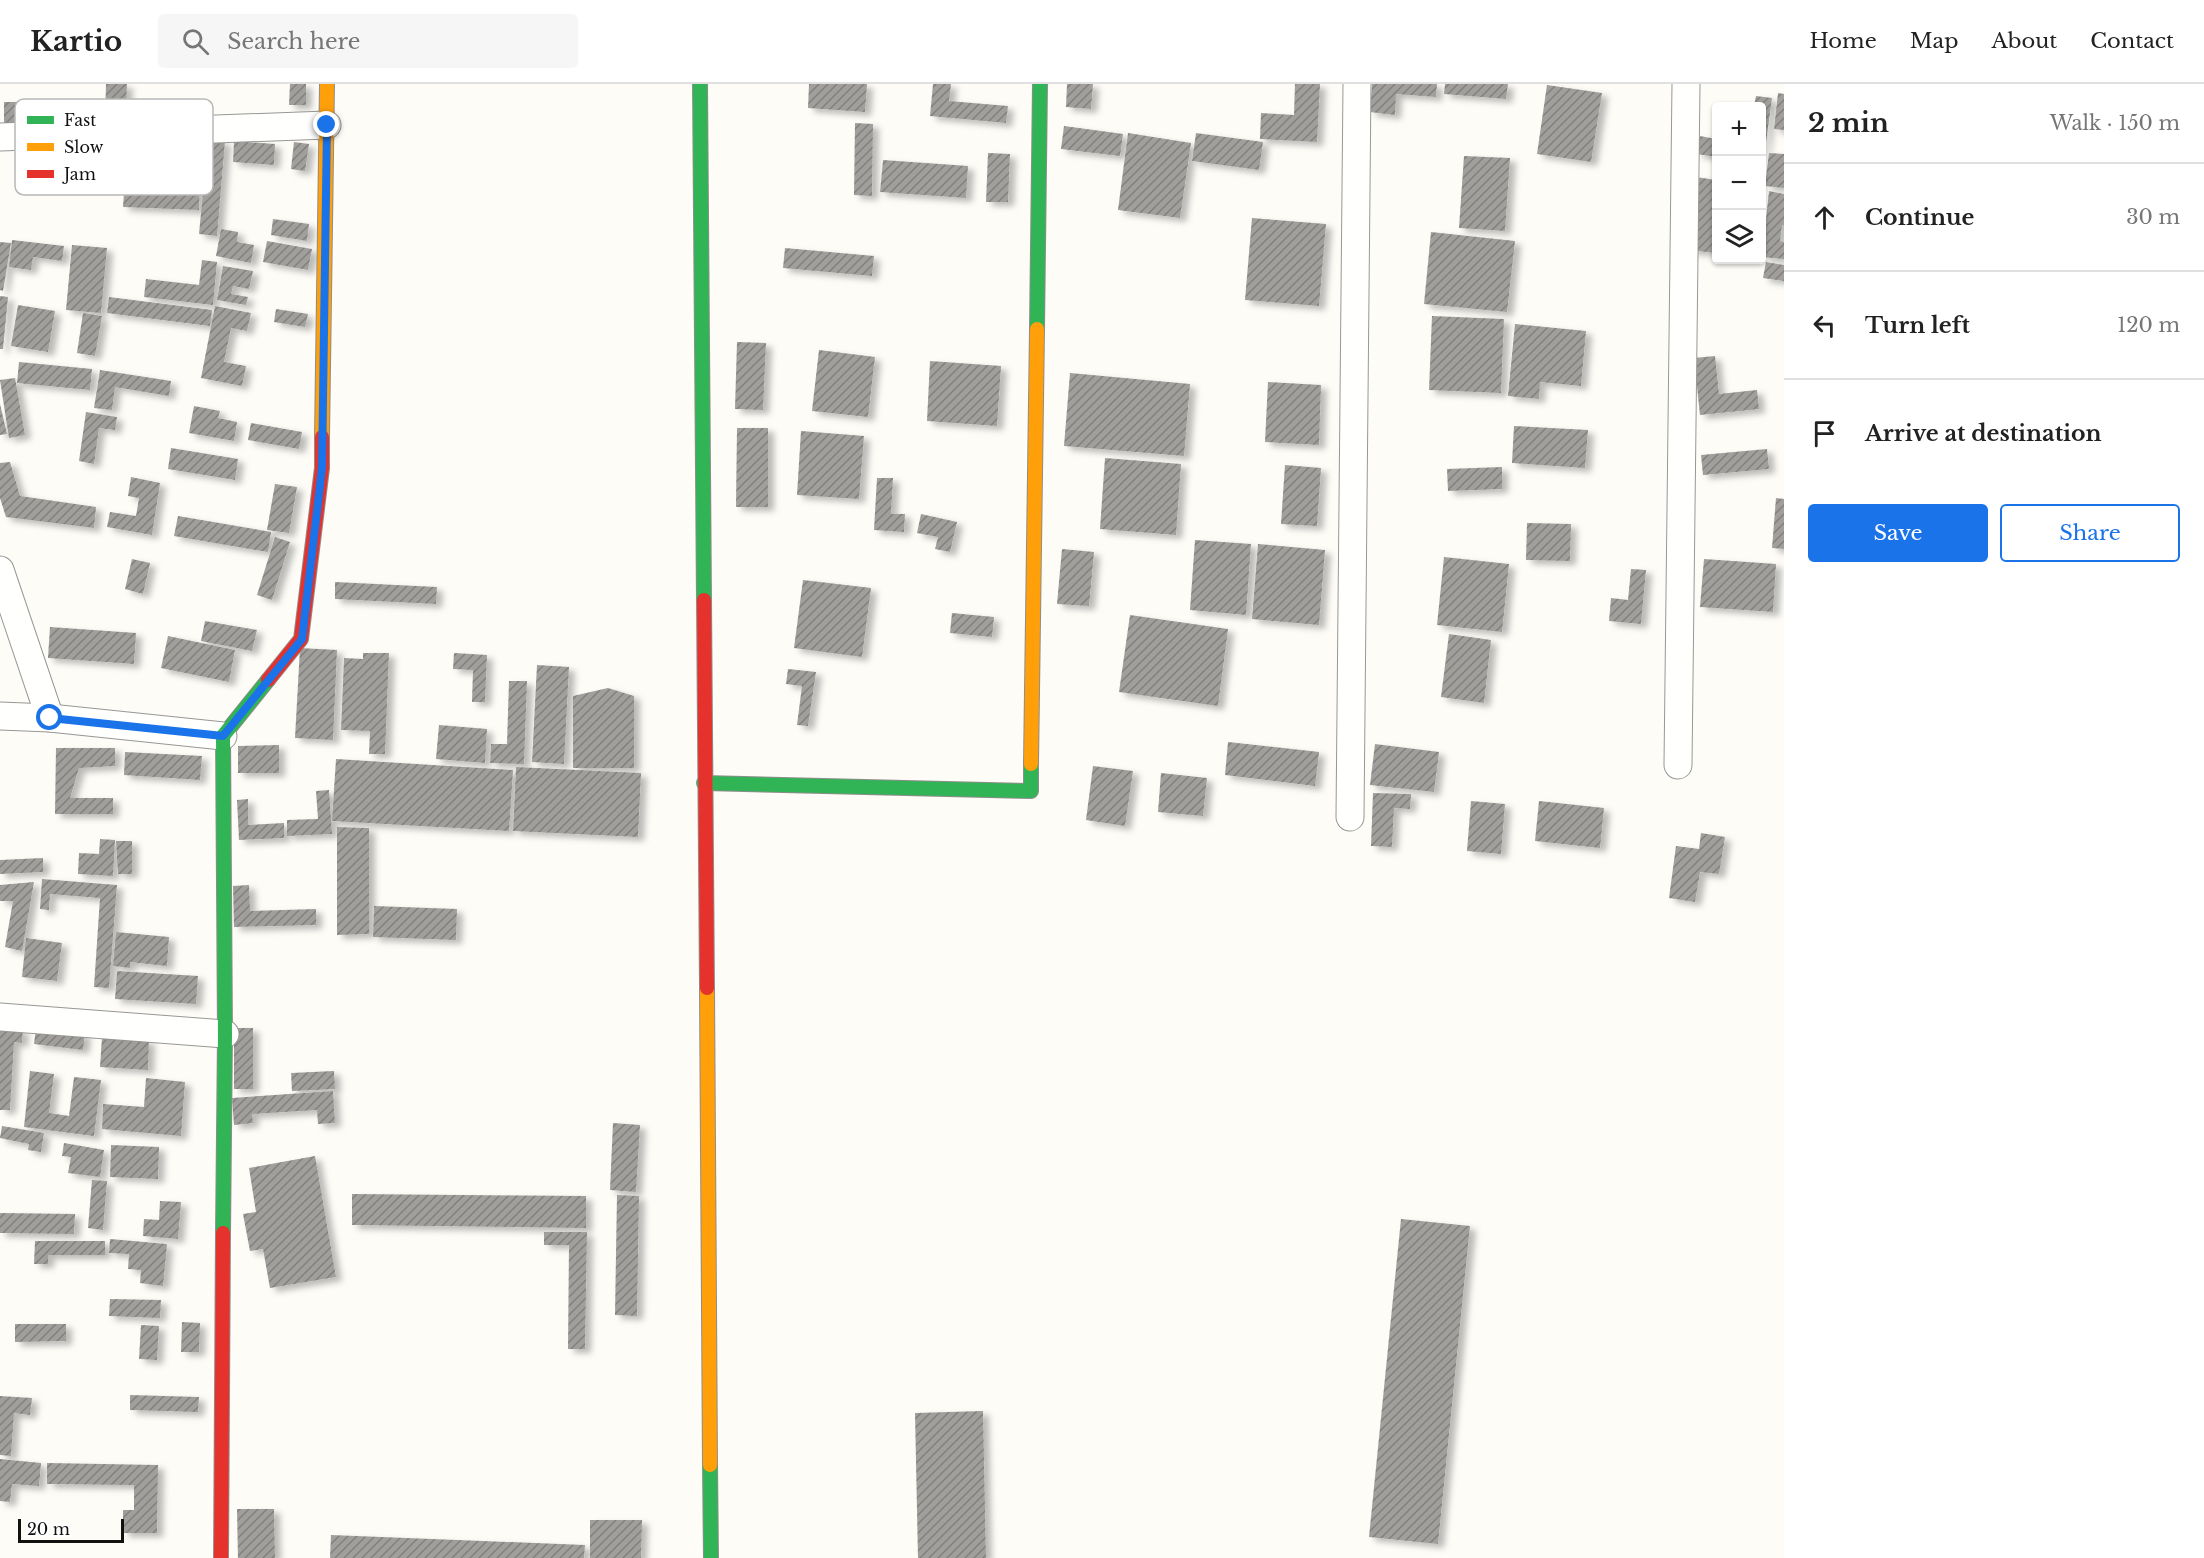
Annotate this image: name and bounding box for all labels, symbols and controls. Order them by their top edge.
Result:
search box [158,14,578,68]
text: Kartio [30,24,122,59]
icon: search [179,25,212,58]
text: Search here [227,28,360,55]
text: Home [1810,28,1877,54]
text: Map [1910,28,1958,54]
text: About [1991,28,2057,54]
text: Contact [2090,28,2174,54]
legend [15,99,213,195]
map controls [1712,102,1766,264]
button: + [1712,102,1766,156]
text: 2 min [1808,107,1889,139]
text: Fast [64,110,96,130]
route end [313,111,339,137]
text: Walk · 150 m [2050,111,2180,135]
text: Slow [64,137,104,157]
button: − [1712,156,1766,210]
text: Jam [62,164,96,184]
icon: ahead [1808,201,1841,234]
text: Continue [1865,204,1974,231]
text: 30 m [2126,205,2180,229]
button: layers [1712,210,1766,264]
icon: left [1808,309,1841,342]
text: Turn left [1865,312,1970,339]
text: 120 m [2117,313,2180,337]
icon: arrive [1808,417,1841,450]
text: Arrive at destination [1865,420,2102,447]
button: Save [1808,504,1988,562]
button: Share [2000,504,2180,562]
route start [36,704,62,730]
scale bar [18,1516,124,1544]
text: 20 m [27,1519,70,1539]

